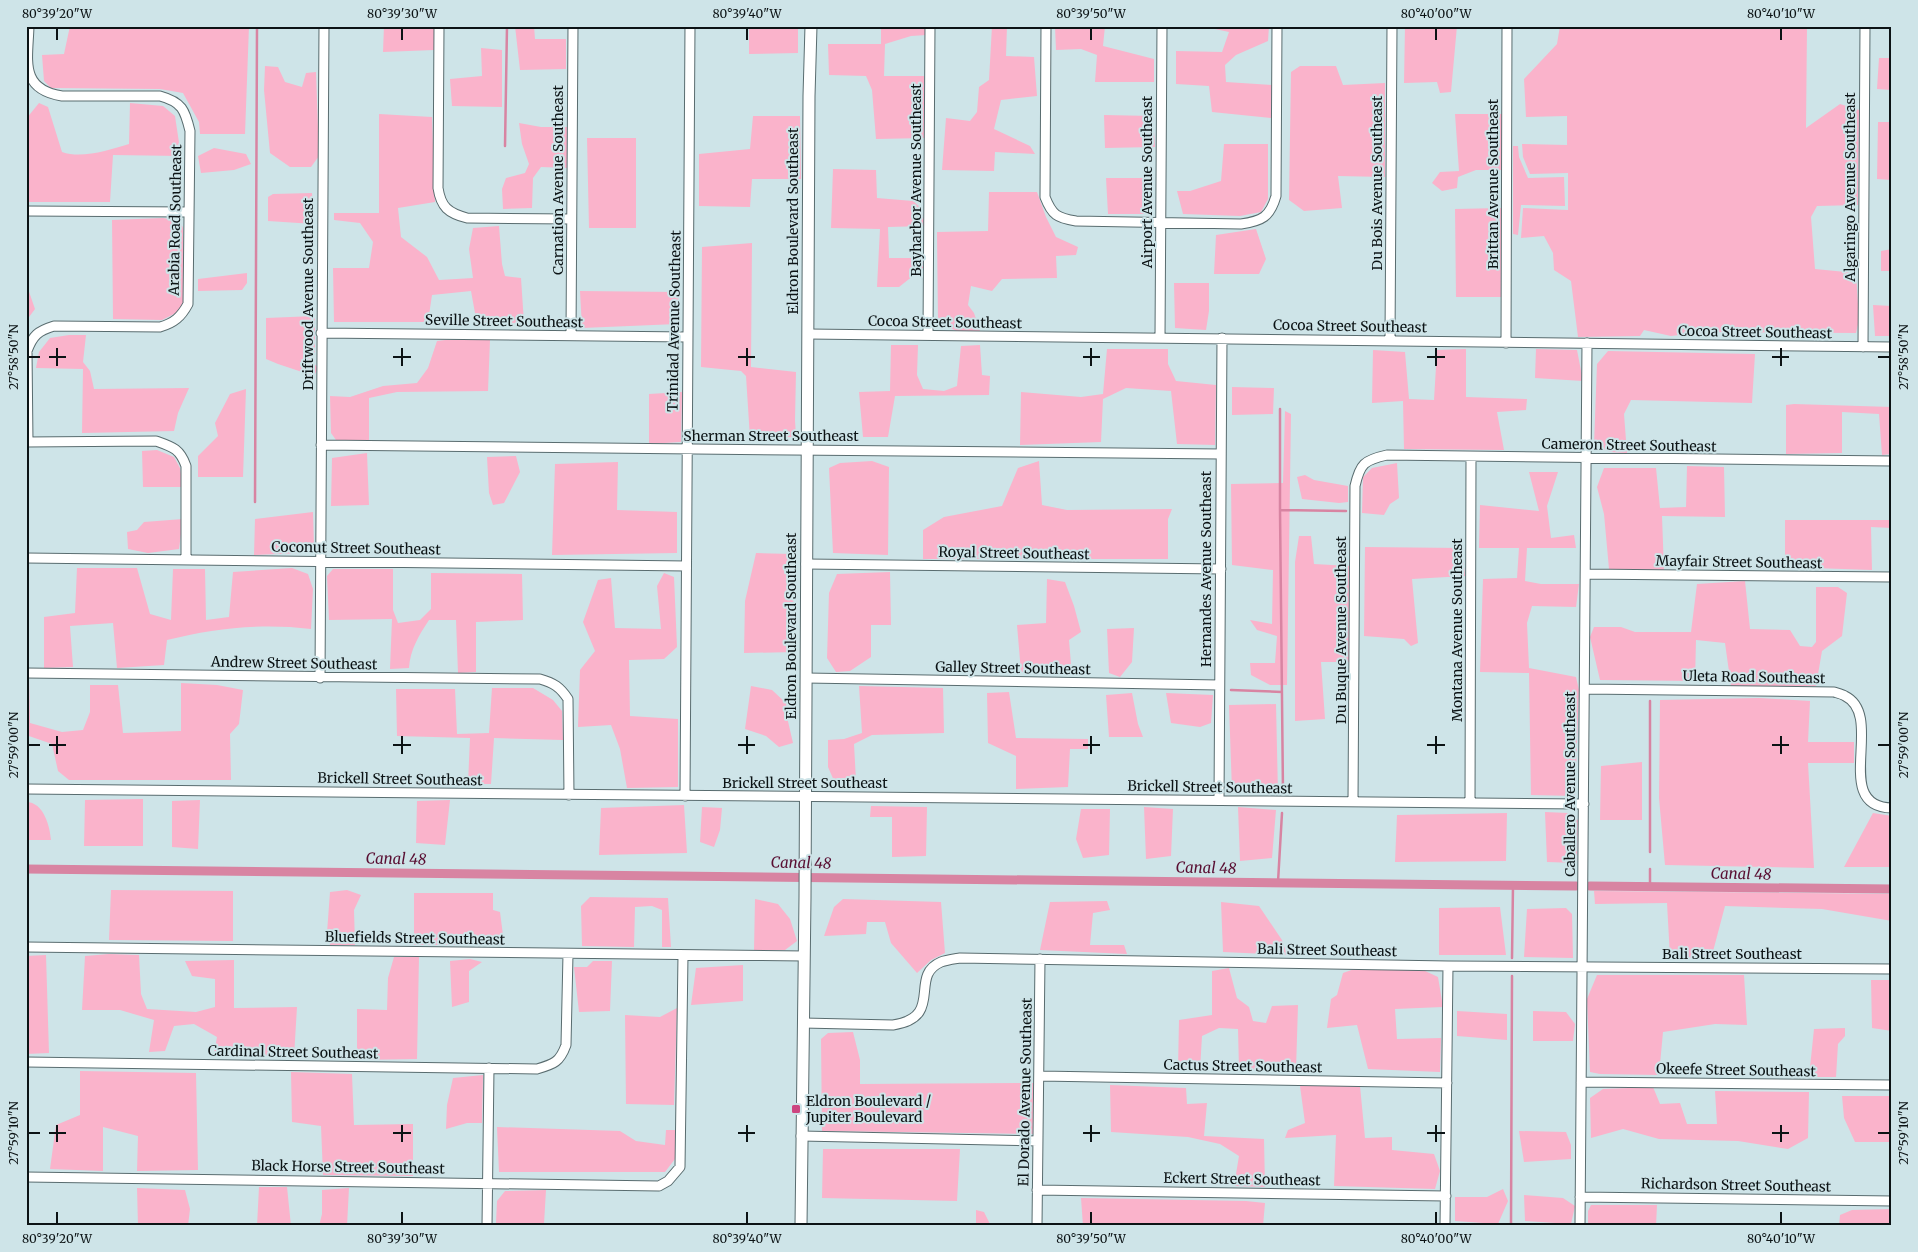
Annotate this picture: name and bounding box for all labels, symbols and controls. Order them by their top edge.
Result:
text: 80°39'20"W [22,6,93,21]
text: 80°39'30"W [367,6,438,21]
text: 80°39'40"W [712,6,783,21]
text: 80°39'50"W [1056,6,1127,21]
text: 80°40'00"W [1401,6,1472,21]
text: 80°40'10"W [1747,6,1816,21]
street label: Bayharbor Avenue Southeast [907,83,925,277]
street label: Carnation Avenue Southeast [549,84,567,275]
street label: Algaringo Avenue Southeast [1841,92,1859,283]
street label: Airport Avenue Southeast [1138,95,1156,269]
street label: Du Bois Avenue Southeast [1368,95,1386,270]
street label: Brittan Avenue Southeast [1484,98,1502,269]
street label: Eldron Boulevard Southeast [784,127,802,314]
street label: Arabia Road Southeast [165,144,185,297]
street label: Driftwood Avenue Southeast [299,197,317,390]
street label: Trinidad Avenue Southeast [663,230,685,412]
street label: Seville Street Southeast [425,311,584,331]
street label: Cocoa Street Southeast [868,312,1023,332]
street label: Cocoa Street Southeast [1273,316,1428,336]
street label: Cocoa Street Southeast [1678,322,1833,342]
text: 27°58'50"N [6,324,21,390]
text: 27°58'50"N [1896,324,1911,390]
street label: Sherman Street Southeast [683,427,859,445]
street label: Cameron Street Southeast [1541,434,1717,456]
street label: Hernandes Avenue Southeast [1197,470,1215,667]
street label: Eldron Boulevard Southeast [782,532,800,719]
street label: Du Buque Avenue Southeast [1332,535,1350,724]
street label: Coconut Street Southeast [271,538,441,558]
street label: Montana Avenue Southeast [1448,538,1466,722]
street label: Royal Street Southeast [938,543,1090,563]
street label: Mayfair Street Southeast [1655,552,1823,572]
street label: Andrew Street Southeast [210,653,378,673]
street label: Galley Street Southeast [935,658,1091,678]
street label: Uleta Road Southeast [1683,667,1826,687]
street label: Caballero Avenue Southeast [1561,691,1579,877]
text: 27°59'00"N [6,711,21,778]
text: 27°59'00"N [1896,711,1911,778]
street label: Brickell Street Southeast [317,769,483,789]
street label: Brickell Street Southeast [722,774,888,792]
street label: Brickell Street Southeast [1127,777,1293,797]
water label: Canal 48 [365,848,427,869]
water label: Canal 48 [770,852,832,873]
water label: Canal 48 [1175,857,1237,878]
water label: Canal 48 [1710,863,1772,884]
street label: Bluefields Street Southeast [325,927,506,949]
street label: Bali Street Southeast [1257,940,1398,960]
street label: Bali Street Southeast [1662,945,1803,963]
street label: El Dorado Avenue Southeast [1014,997,1036,1187]
street label: Cardinal Street Southeast [208,1042,379,1062]
street label: Cactus Street Southeast [1164,1056,1323,1076]
street label: Okeefe Street Southeast [1656,1060,1816,1080]
place label: Eldron Boulevard / Jupiter Boulevard [805,1092,931,1126]
text: 27°59'10"N [6,1100,21,1165]
text: 27°59'10"N [1896,1100,1911,1165]
marker: Eldron Boulevard / Jupiter Boulevard [790,1103,802,1115]
street label: Black Horse Street Southeast [251,1156,445,1178]
street label: Eckert Street Southeast [1163,1169,1321,1189]
street label: Richardson Street Southeast [1641,1174,1832,1196]
text: 80°39'20"W [22,1231,93,1246]
text: 80°39'30"W [367,1231,438,1246]
text: 80°39'40"W [712,1231,783,1246]
text: 80°39'50"W [1056,1231,1127,1246]
text: 80°40'00"W [1401,1231,1472,1246]
text: 80°40'10"W [1747,1231,1816,1246]

